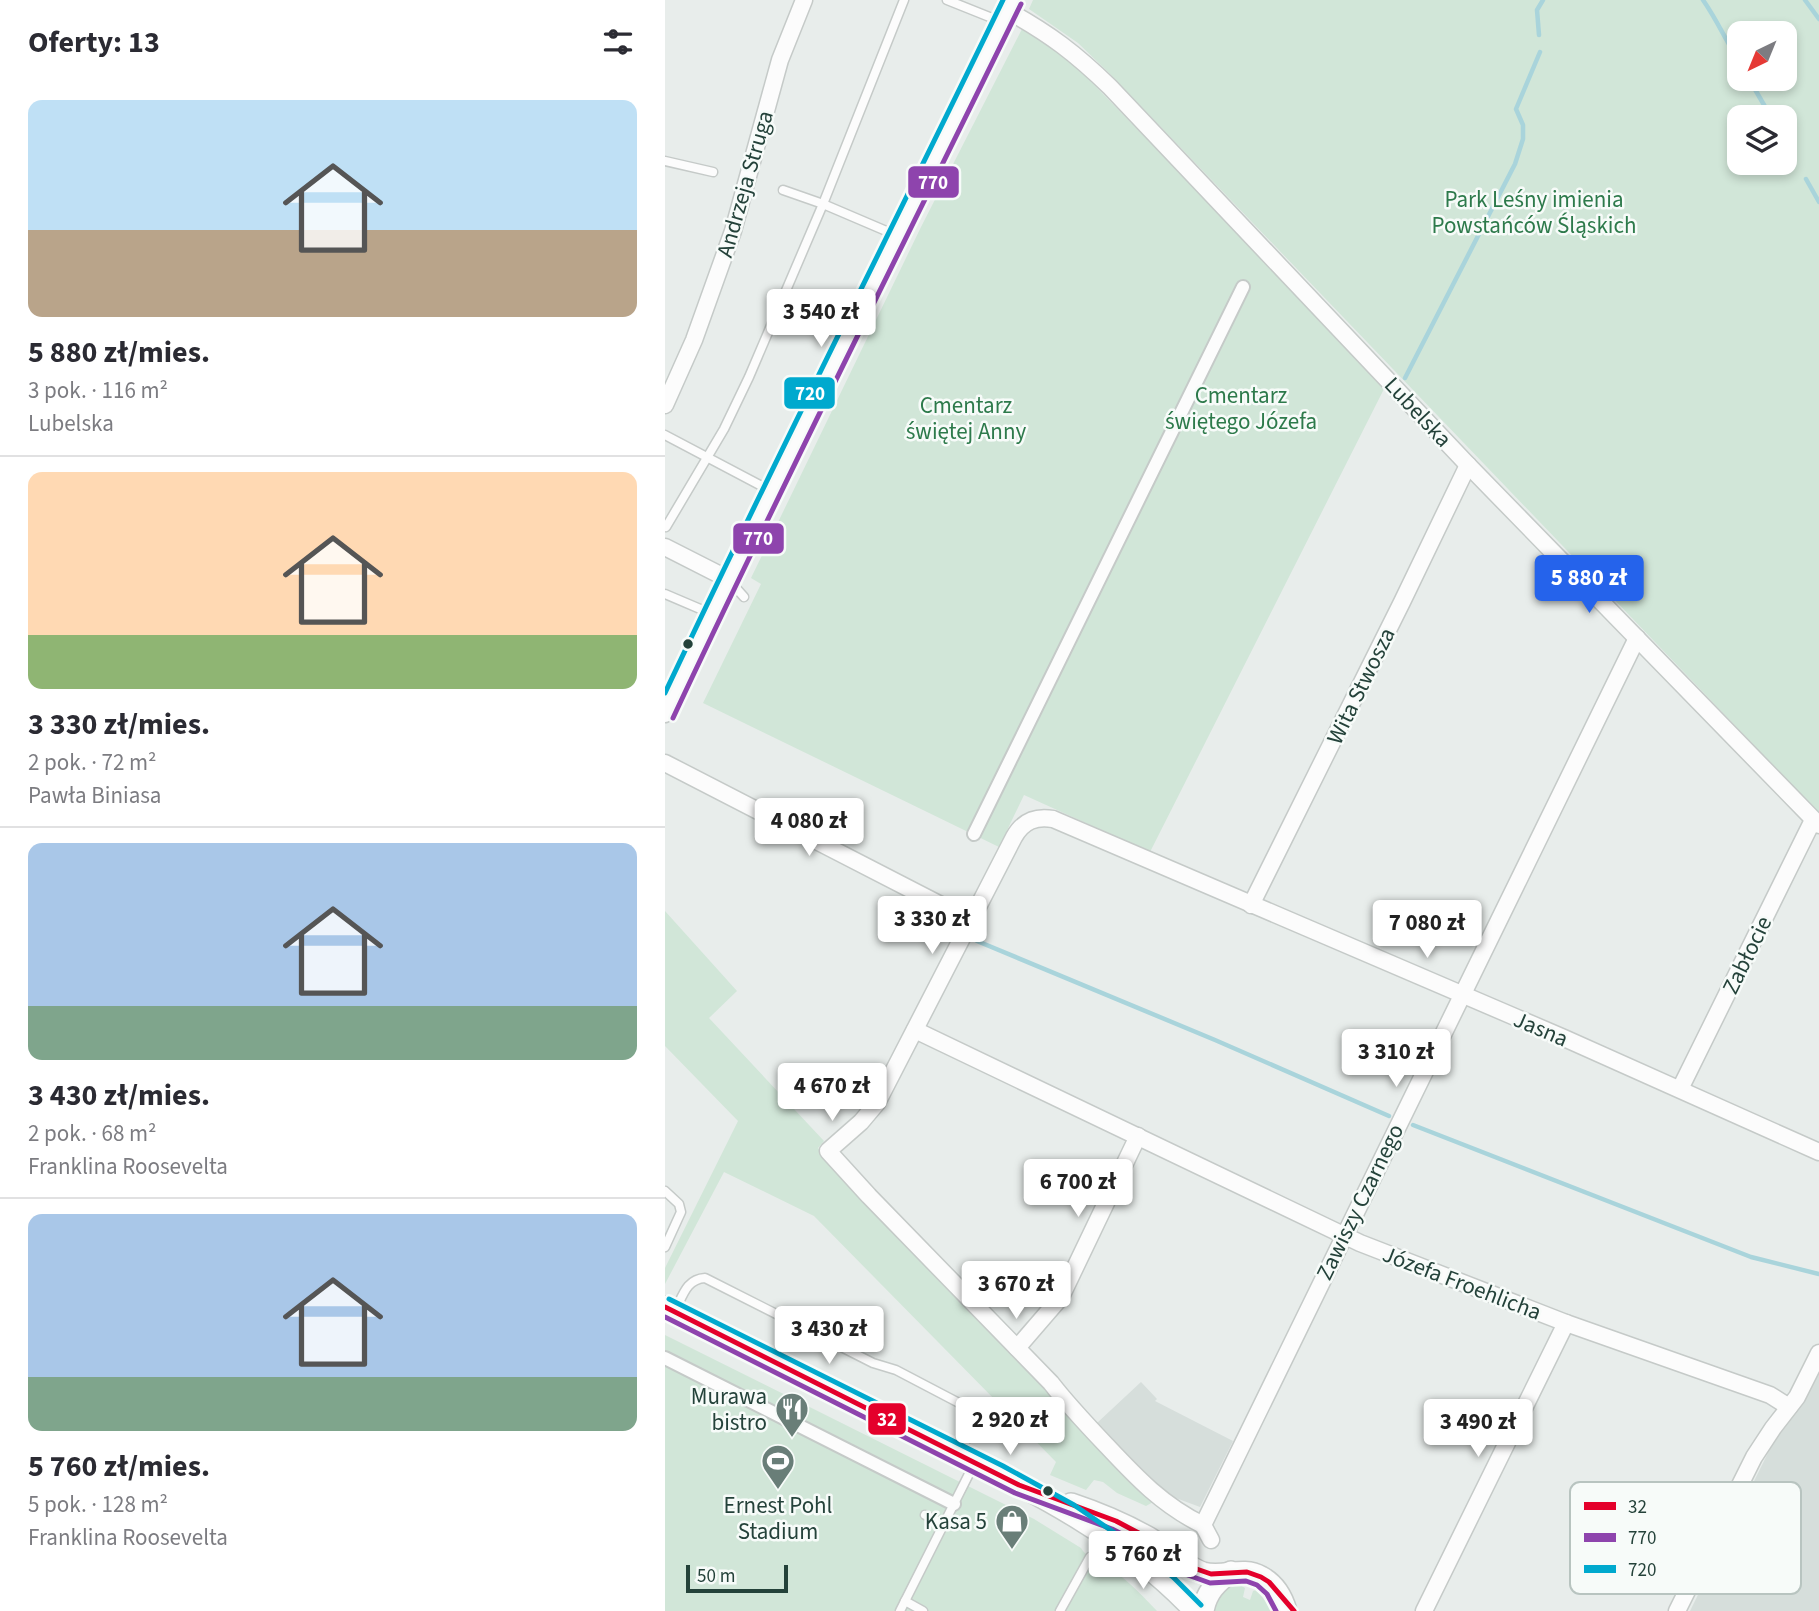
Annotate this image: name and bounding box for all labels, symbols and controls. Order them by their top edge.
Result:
text: Oferty: 13 [28,21,160,64]
north arrow [1727,21,1797,91]
map controls [1727,21,1797,175]
icon: filters [599,23,637,61]
button: layers [1727,105,1797,175]
street label: Andrzeja Struga [708,107,782,261]
icon: home [270,145,396,271]
line badge: 770 [907,165,960,199]
text: 770 [918,170,948,197]
park label: Park Leśny imienia Powstańców Śląskich [1432,183,1636,242]
pin: 3 540 zł [749,290,893,349]
text: 3 540 zł [783,295,859,328]
text: 5 880 zł/mies. [28,331,210,374]
street label: Lubelska [1377,369,1459,455]
text: 3 pok. · 116 m² [28,374,168,407]
line badge: 720 [783,376,836,410]
park label: Cmentarz świętego Józefa [1165,379,1317,438]
text: 720 [795,381,825,408]
park label: Cmentarz świętej Anny [906,389,1027,448]
text: Lubelska [28,407,114,440]
icon: home [270,517,396,643]
line badge: 770 [732,522,785,555]
text: 770 [743,526,773,553]
pin: 5 880 zł [1517,556,1661,615]
text: 5 880 zł [1551,561,1627,594]
street label: Wita Stwosza [1319,622,1403,750]
unlabelled marker [681,637,695,651]
text: 3 330 zł/mies. [28,703,210,746]
text: 2 pok. · 72 m² [28,746,157,779]
text: Pawła Biniasa [28,779,161,812]
pin: 4 080 zł [737,798,881,858]
text: 4 080 zł [771,804,847,837]
icon: home [270,888,396,1014]
pin: 3 330 zł [860,897,1004,956]
pin: 7 080 zł [1355,900,1499,960]
text: 3 330 zł [894,902,970,935]
text: 7 080 zł [1389,906,1465,939]
street label: Zabłocie [1714,910,1780,1000]
street label: Jasna [1509,1003,1573,1055]
pin: 3 310 zł [1324,1030,1468,1089]
text: 3 310 zł [1358,1035,1434,1068]
pin: 4 670 zł [760,1064,904,1123]
text: 4 670 zł [794,1069,870,1102]
text: 3 430 zł/mies. [28,1074,210,1117]
text: 2 pok. · 68 m² [28,1117,157,1150]
street label: Zawiszy Czarnego [1308,1118,1412,1286]
text: Franklina Roosevelta [28,1150,228,1183]
pin: 6 700 zł [1006,1160,1150,1219]
text: 6 700 zł [1040,1165,1116,1198]
street label: Józefa Froehlicha [1378,1238,1546,1328]
icon: home [270,1259,396,1385]
pin: 3 670 zł [944,1262,1088,1321]
text: 3 670 zł [978,1267,1054,1300]
pin: 3 430 zł [757,1306,901,1366]
text: 3 430 zł [791,1312,867,1345]
place label: Murawa bistro [691,1380,767,1439]
restaurant icon: Murawa bistro [773,1390,811,1439]
pin: 2 920 zł [938,1398,1082,1457]
pin: 3 490 zł [1406,1400,1550,1459]
line badge: 32 [867,1402,907,1436]
text: 2 920 zł [972,1403,1048,1436]
text: 3 490 zł [1440,1405,1516,1438]
text: 32 [877,1407,897,1434]
sports icon: Ernest Pohl Stadium [759,1442,797,1491]
text: 5 760 zł/mies. [28,1445,210,1488]
legend [1570,1482,1801,1594]
unlabelled marker [1041,1484,1055,1498]
text: 5 pok. · 128 m² [28,1488,168,1521]
place label: Ernest Pohl Stadium [724,1489,832,1548]
text: 32 [1628,1494,1647,1521]
shop icon: Kasa 5 [993,1502,1031,1551]
place label: Kasa 5 [925,1505,987,1538]
text: Franklina Roosevelta [28,1521,228,1554]
text: 770 [1628,1525,1656,1552]
pin: 5 760 zł [1071,1532,1215,1591]
text: 5 760 zł [1105,1537,1181,1570]
text: 720 [1628,1557,1656,1584]
scale bar [686,1562,787,1594]
text: 50 m [697,1563,735,1590]

